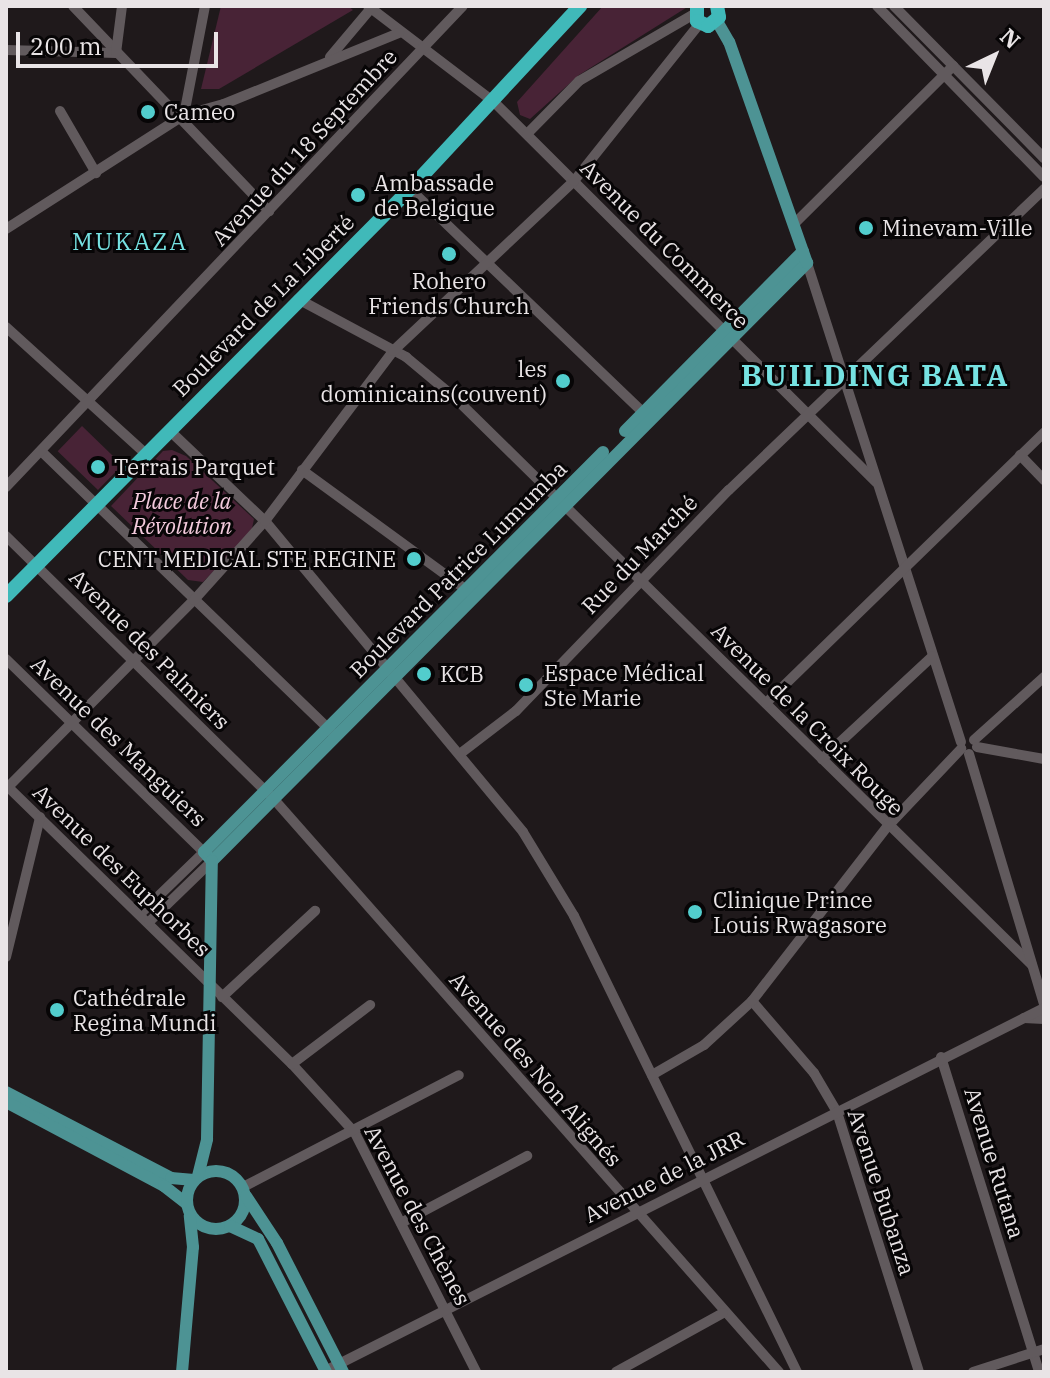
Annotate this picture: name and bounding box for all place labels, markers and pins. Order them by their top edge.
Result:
place label: Cameo [164,99,235,125]
marker: Cameo [139,103,157,121]
place label: Ambassade de Belgique [374,169,495,220]
marker: Ambassade de Belgique [349,186,367,204]
place label: Minevam-Ville [882,215,1033,241]
marker: Minevam-Ville [857,219,875,237]
marker: Rohero Friends Church [440,245,458,263]
place label: Rohero Friends Church [368,267,530,318]
place label: les dominicains(couvent) [321,355,547,406]
marker: les dominicains(couvent) [554,372,572,390]
place label: Terrais Parquet [114,454,275,480]
marker: Terrais Parquet [89,458,107,476]
place label: CENT MEDICAL STE REGINE [98,546,396,572]
marker: CENT MEDICAL STE REGINE [403,548,425,570]
place label: Espace Médical Ste Marie [544,659,704,710]
place label: KCB [440,661,484,687]
marker: KCB [415,665,433,683]
marker: Espace Médical Ste Marie [515,674,537,696]
place label: Clinique Prince Louis Rwagasore [713,886,887,938]
marker: Clinique Prince Louis Rwagasore [684,901,706,923]
place label: Cathédrale Regina Mundi [73,984,216,1036]
marker: Cathédrale Regina Mundi [48,1001,66,1019]

